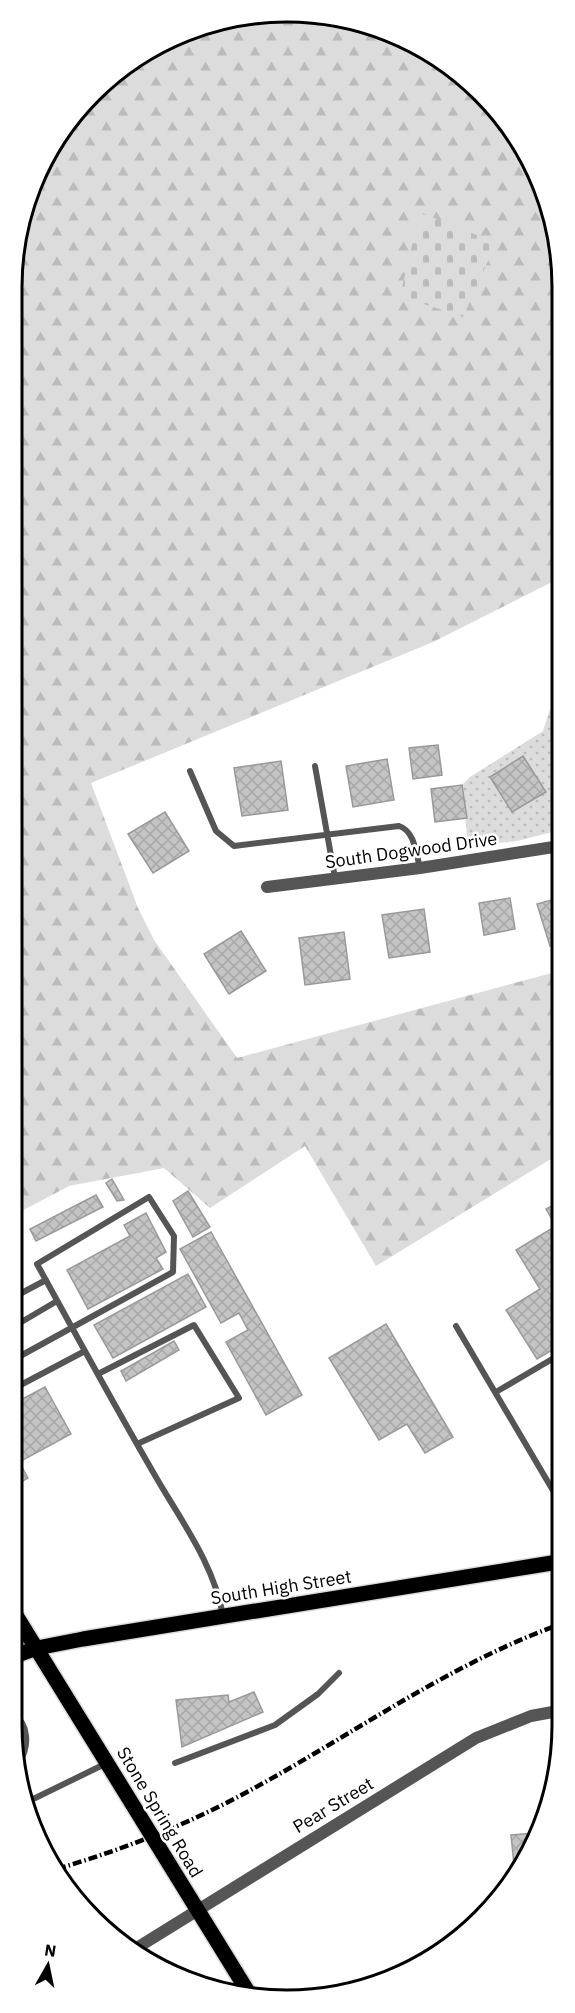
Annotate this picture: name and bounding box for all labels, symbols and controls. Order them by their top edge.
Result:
street label: South Dogwood Drive [323,827,499,873]
street label: South High Street [209,1565,353,1609]
street label: Stone Spring Road [112,1742,208,1882]
street label: Pear Street [288,1772,378,1838]
north arrow [18,1935,78,1995]
text: N [43,1939,58,1961]

